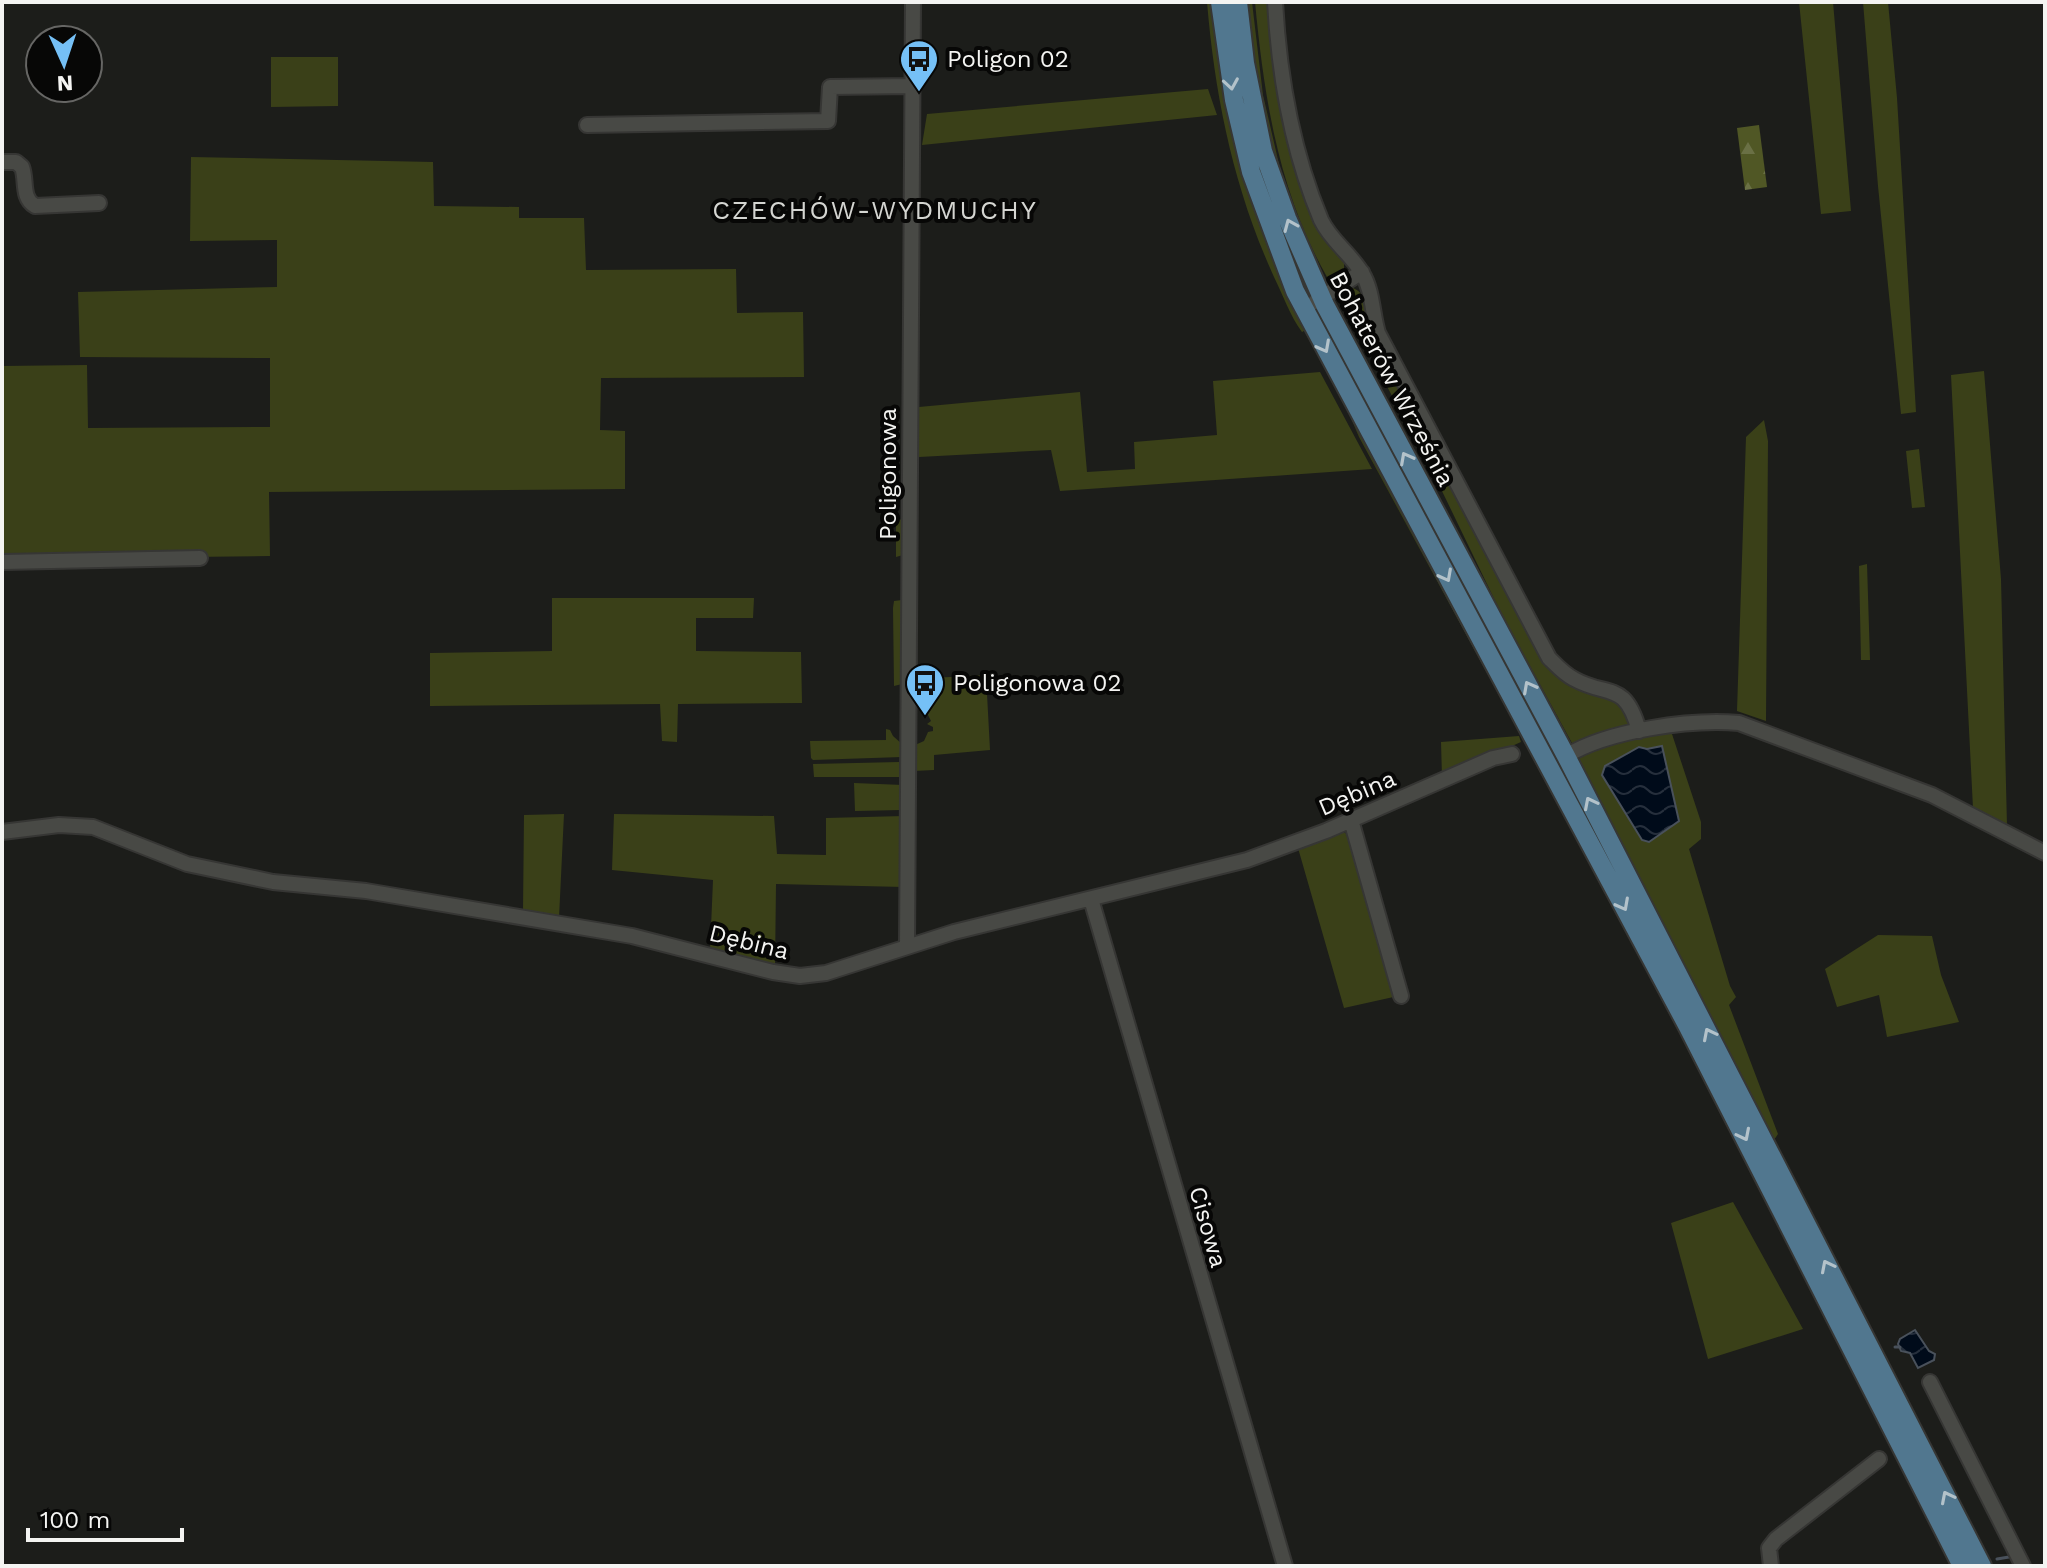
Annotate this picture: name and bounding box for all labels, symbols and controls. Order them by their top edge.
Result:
north arrow [24,24,104,104]
bus stop icon: Poligon 02 [898,38,940,93]
place label: Poligon 02 [947,45,1069,73]
text: N [56,71,74,96]
one-way arrow [1222,78,1239,91]
district label: CZECHÓW-WYDMUCHY [712,195,1038,225]
one-way arrow [1283,219,1299,233]
street label: Bohaterów Września [1324,267,1460,491]
one-way arrow [1314,338,1329,353]
street label: Poligonowa [874,408,902,540]
one-way arrow [1400,452,1415,466]
one-way arrow [1436,568,1451,583]
bus stop icon: Poligonowa 02 [904,662,946,717]
place label: Poligonowa 02 [953,669,1122,697]
one-way arrow [1523,681,1538,695]
street label: Dębina [1314,764,1400,822]
one-way arrow [1584,797,1599,812]
one-way arrow [1614,897,1629,911]
street label: Dębina [706,919,792,965]
one-way arrow [1703,1028,1718,1043]
one-way arrow [1734,1127,1749,1142]
street label: Cisowa [1183,1183,1233,1271]
one-way arrow [1822,1259,1837,1274]
one-way arrow [1941,1490,1956,1505]
scale bar [28,1492,182,1542]
text: 100 m [40,1506,110,1534]

